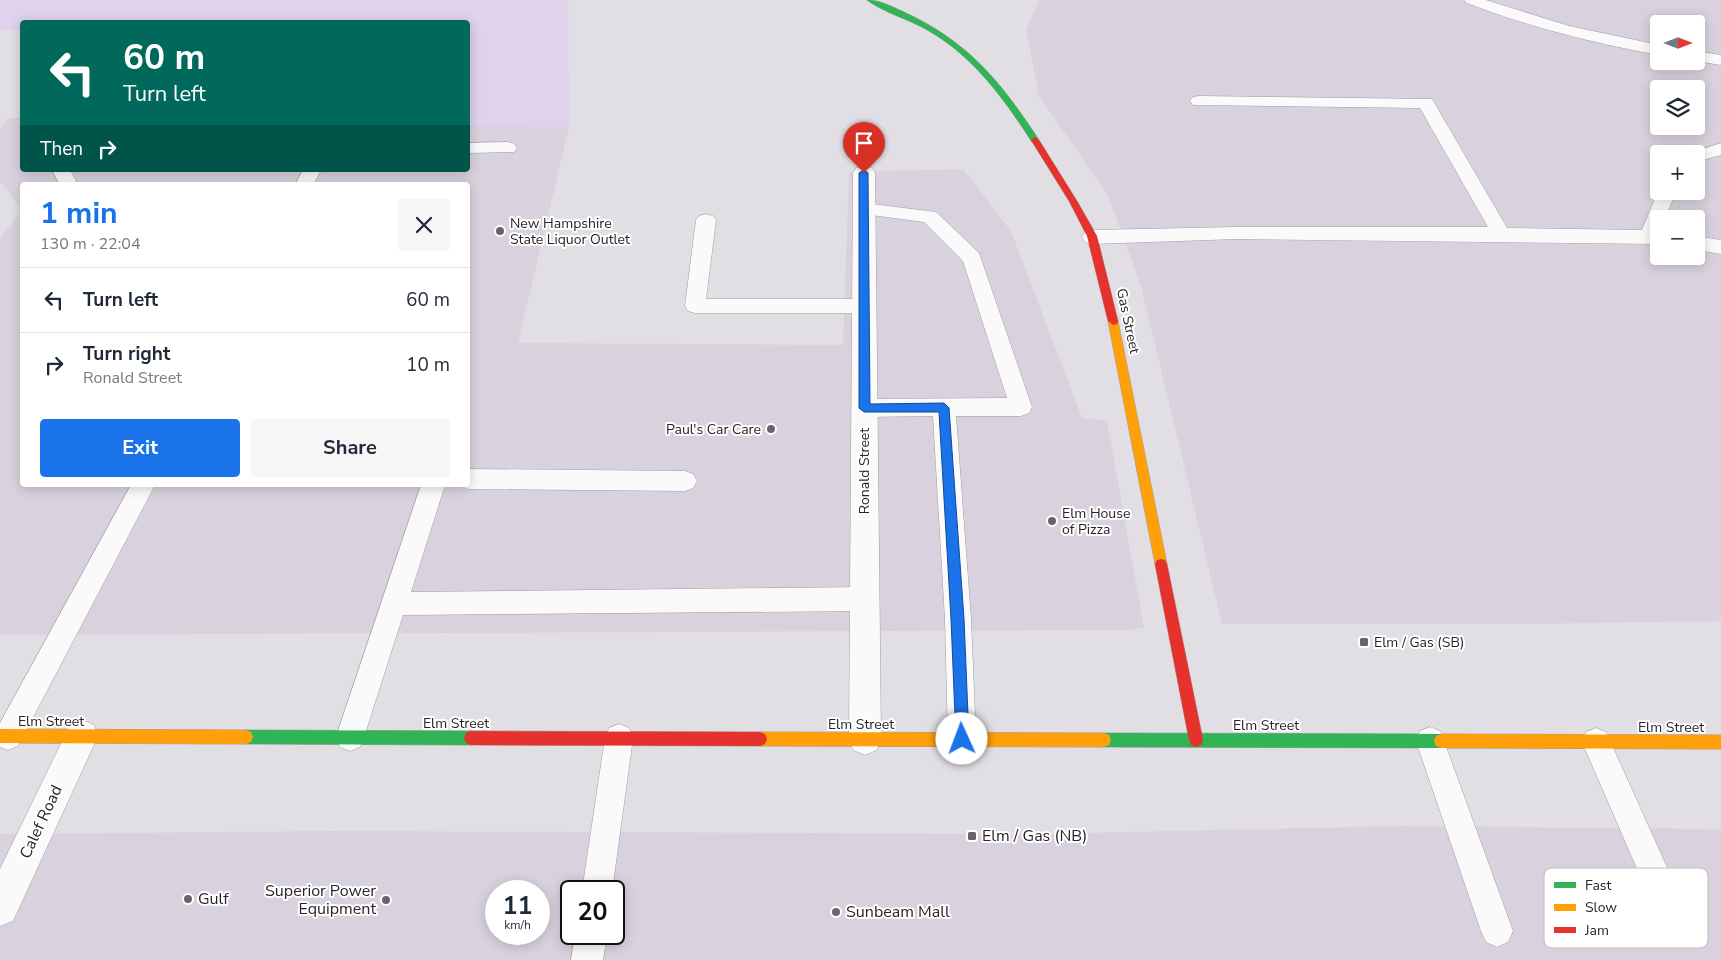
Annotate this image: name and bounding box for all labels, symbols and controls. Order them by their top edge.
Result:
north arrow [1650,15,1705,70]
map controls [1650,15,1705,265]
text: 60 m [123,34,205,81]
icon: left [40,40,105,105]
text: Turn left [123,79,206,109]
button: layers [1650,80,1705,135]
pin [843,122,885,173]
icon: arrive [850,129,878,157]
icon: right [93,135,121,163]
text: Then [40,136,83,162]
button: + [1650,145,1705,200]
text: 1 min [40,193,118,234]
button: close [398,199,450,251]
button: − [1650,210,1705,265]
place label: New Hampshire State Liquor Outlet [510,214,630,249]
marker: New Hampshire State Liquor Outlet [494,225,506,237]
text: 130 m · 22:04 [40,233,141,255]
icon: left [40,286,68,314]
text: Turn left [83,287,158,313]
text: 60 m [406,287,450,313]
street label: Gas Street [1112,287,1144,355]
text: Turn right [83,341,170,367]
icon: right [40,351,68,379]
text: 10 m [406,352,450,378]
text: Ronald Street [83,367,182,389]
button: Exit [40,419,240,477]
button: Share [250,419,450,477]
place label: Paul's Car Care [666,420,761,439]
marker: Paul's Car Care [765,423,777,435]
street label: Ronald Street [855,428,874,514]
place label: Elm House of Pizza [1062,504,1130,539]
marker: Elm House of Pizza [1046,515,1058,527]
place label: Elm / Gas (SB) [1374,633,1464,652]
marker: Elm / Gas (SB) [1358,636,1370,648]
street label: Elm Street [18,712,84,731]
position arrow [935,712,987,764]
street label: Elm Street [423,714,489,733]
street label: Elm Street [828,715,894,734]
street label: Elm Street [1233,716,1299,735]
street label: Elm Street [1638,718,1704,737]
street label: Calef Road [14,782,68,862]
place label: Elm / Gas (NB) [982,825,1087,847]
marker: Elm / Gas (NB) [966,830,978,842]
legend [1544,868,1708,948]
text: Fast [1585,876,1611,895]
place label: Superior Power Equipment [265,880,376,920]
speed limit sign: 20 [560,880,625,945]
place label: Gulf [198,888,229,910]
text: 11 [502,889,533,923]
marker: Gulf [182,893,194,905]
marker: Superior Power Equipment [380,894,392,906]
text: Slow [1585,898,1617,917]
place label: Sunbeam Mall [846,901,950,923]
marker: Sunbeam Mall [830,906,842,918]
text: km/h [504,917,531,933]
text: Jam [1584,921,1609,940]

